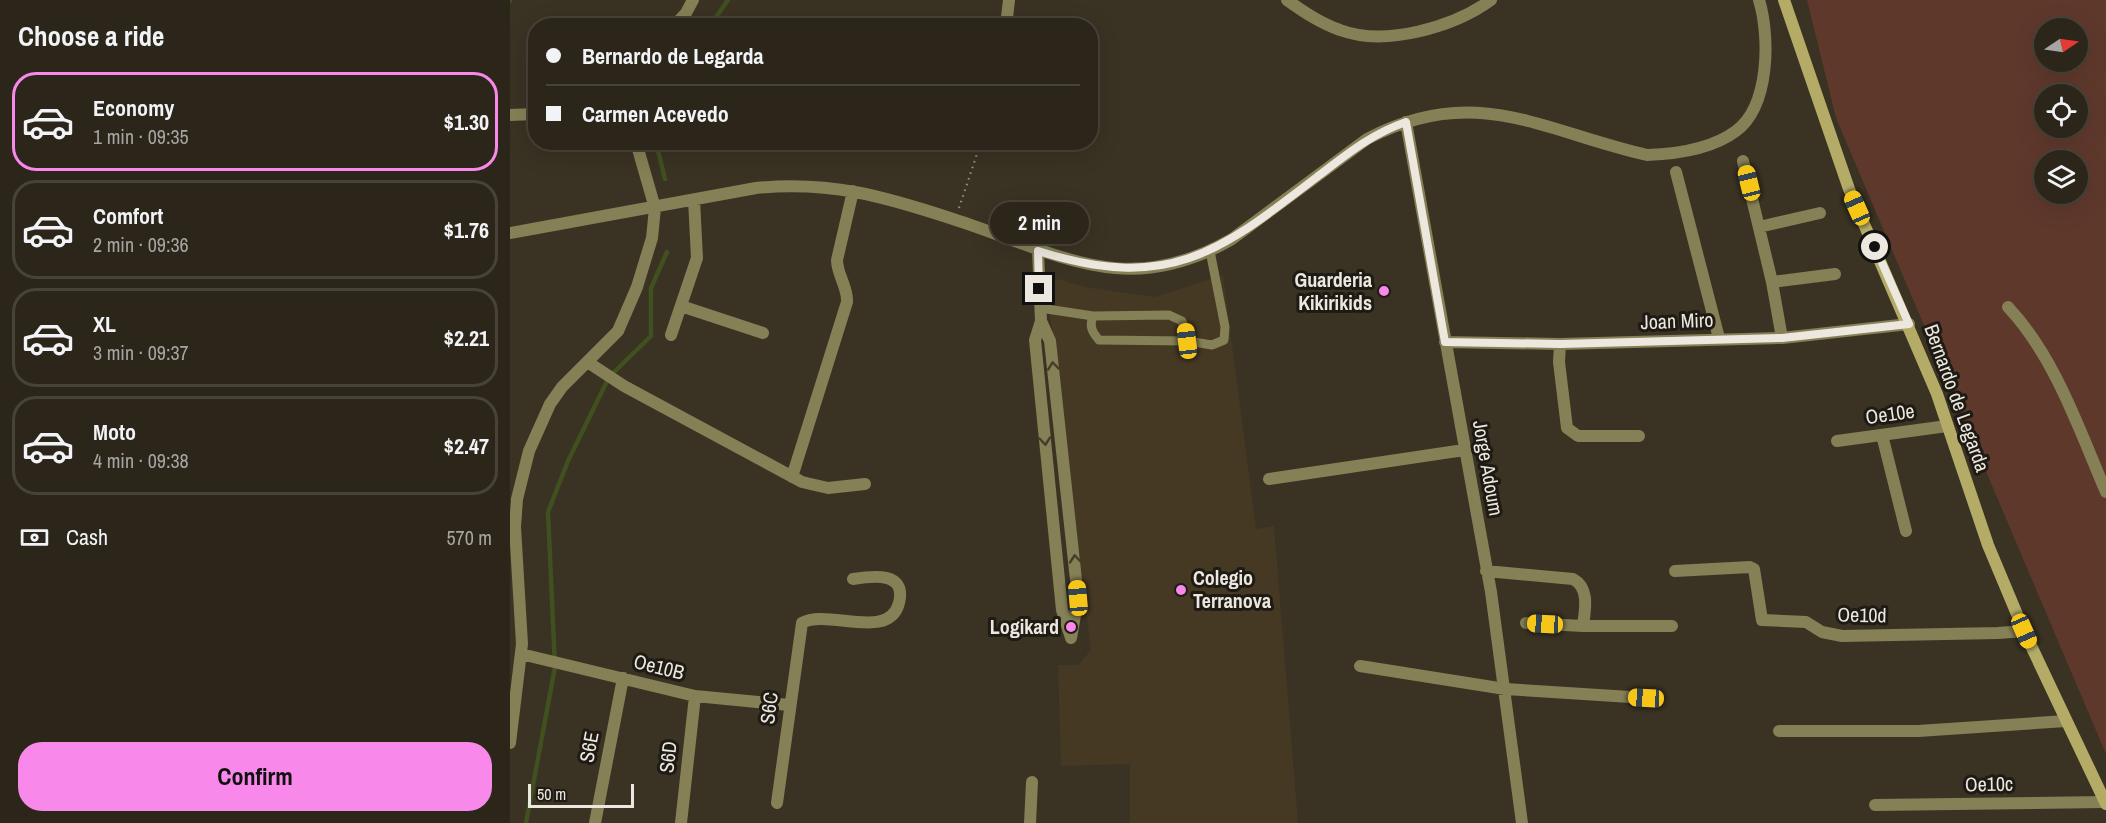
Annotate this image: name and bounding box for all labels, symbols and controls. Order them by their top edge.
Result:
text: Choose a ride [18,18,164,54]
north arrow [2034,18,2088,72]
map controls [2034,18,2088,204]
text: Bernardo de Legarda [582,41,763,71]
button: locate [2034,84,2088,138]
text: Economy [93,93,174,123]
icon: car [21,95,75,149]
text: Carmen Acevedo [582,99,729,129]
text: $1.30 [444,107,489,137]
text: 1 min · 09:35 [93,123,189,150]
button: layers [2034,150,2088,204]
car [1736,163,1762,203]
car [1841,188,1873,228]
text: Comfort [93,201,163,231]
callout: 2 min [990,202,1088,244]
icon: car [21,203,75,257]
text: 2 min [1018,209,1061,236]
text: $1.76 [444,215,489,245]
text: 2 min · 09:36 [93,231,189,258]
route start [1861,233,1888,260]
place label: Guarderia Kikirikids [1295,266,1372,316]
route end [1025,275,1052,302]
marker: Guarderia Kikirikids [1377,284,1391,298]
street label: Joan Miro [1640,306,1714,335]
text: XL [93,309,116,339]
icon: car [21,311,75,365]
street label: Bernardo de Legarda [1918,320,1997,475]
car [1176,322,1198,360]
text: $2.21 [444,323,489,353]
text: 3 min · 09:37 [93,339,189,366]
one-way arrow [1047,361,1060,370]
street label: Oe10e [1864,397,1916,430]
text: Moto [93,417,136,447]
street label: Jorge Adoum [1467,418,1510,518]
icon: car [21,419,75,473]
text: $2.47 [444,431,489,461]
one-way arrow [1038,436,1051,445]
text: 4 min · 09:38 [93,447,189,474]
icon: cash [18,521,51,554]
text: Cash [66,522,108,552]
text: 570 m [446,524,492,551]
one-way arrow [1069,555,1082,564]
place label: Colegio Terranova [1193,564,1271,614]
car [1067,579,1089,617]
marker: Colegio Terranova [1174,583,1188,597]
street label: Oe10d [1837,601,1887,628]
car [2008,611,2040,651]
place label: Logikard [990,613,1059,640]
car [1527,614,1563,634]
marker: Logikard [1064,620,1078,634]
street label: Oe10B [631,647,687,686]
car [1628,688,1664,708]
street label: S6C [753,690,784,725]
street label: S6E [572,729,605,765]
street label: S6D [652,740,683,774]
button: Confirm [18,742,492,811]
street label: Oe10c [1965,770,2013,797]
scale bar [528,781,634,808]
text: 50 m [537,783,566,805]

